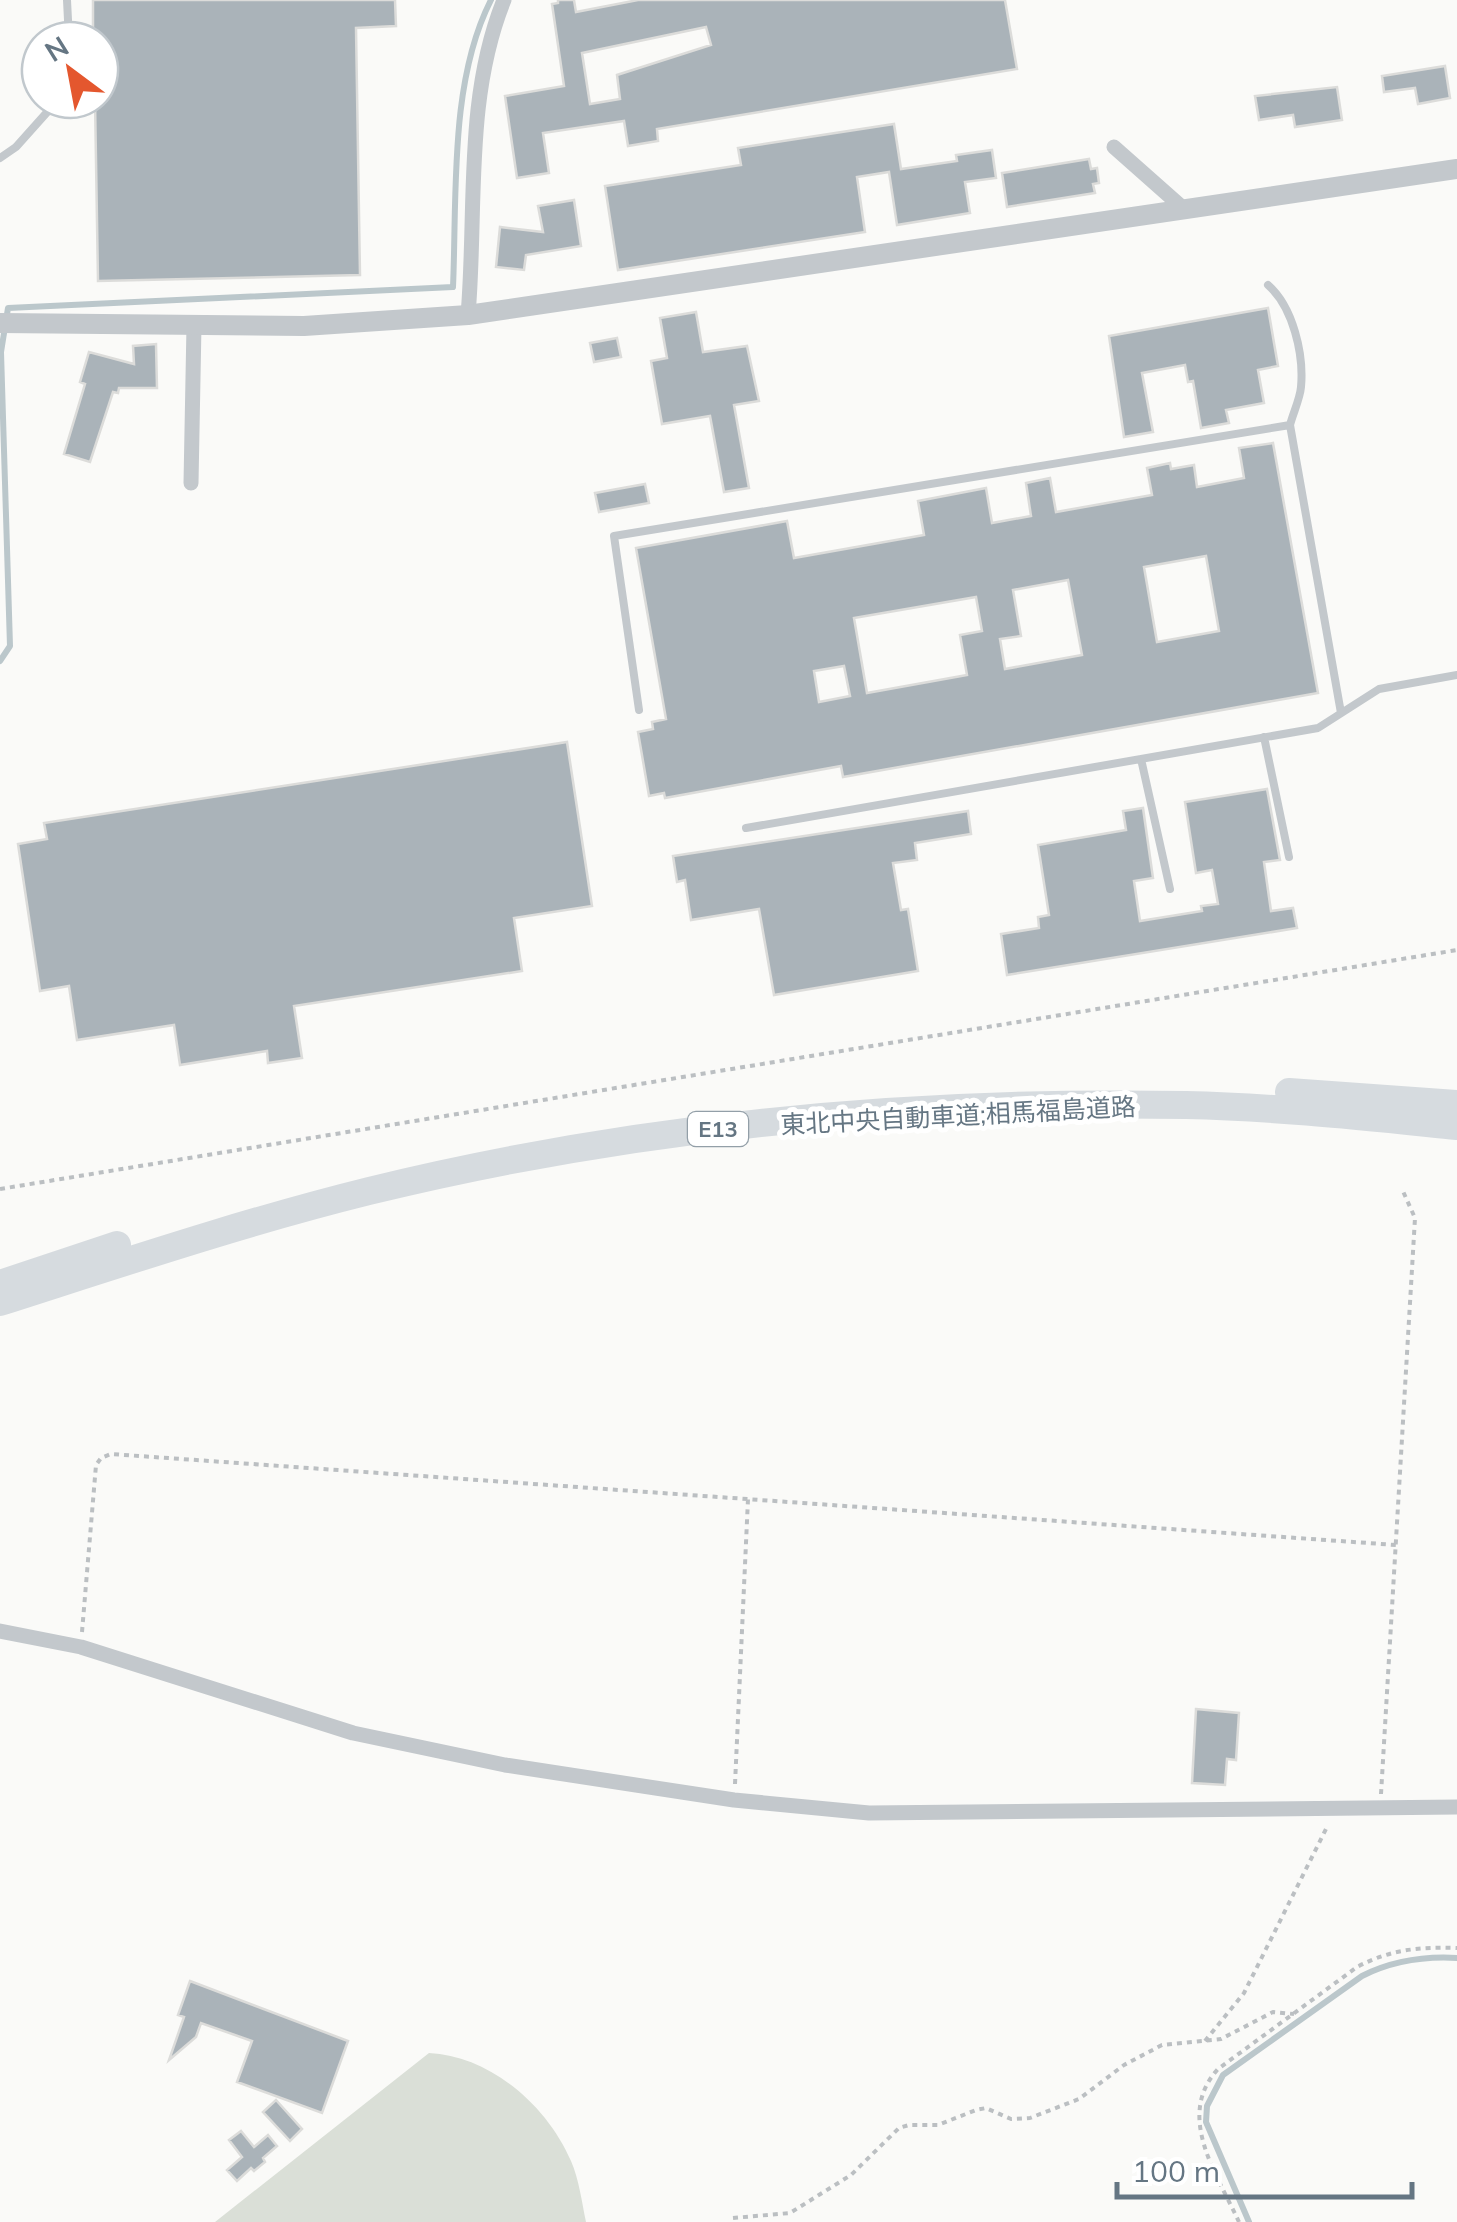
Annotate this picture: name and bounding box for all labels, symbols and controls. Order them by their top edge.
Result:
north arrow [20,20,120,120]
text: N [38,28,75,69]
street label: 東北中央自動車道;相馬福島道路 [780,1090,1136,1140]
road number: E13 [688,1112,748,1146]
scale bar [1117,2137,1412,2199]
text: 100 m [1132,2152,1220,2190]

